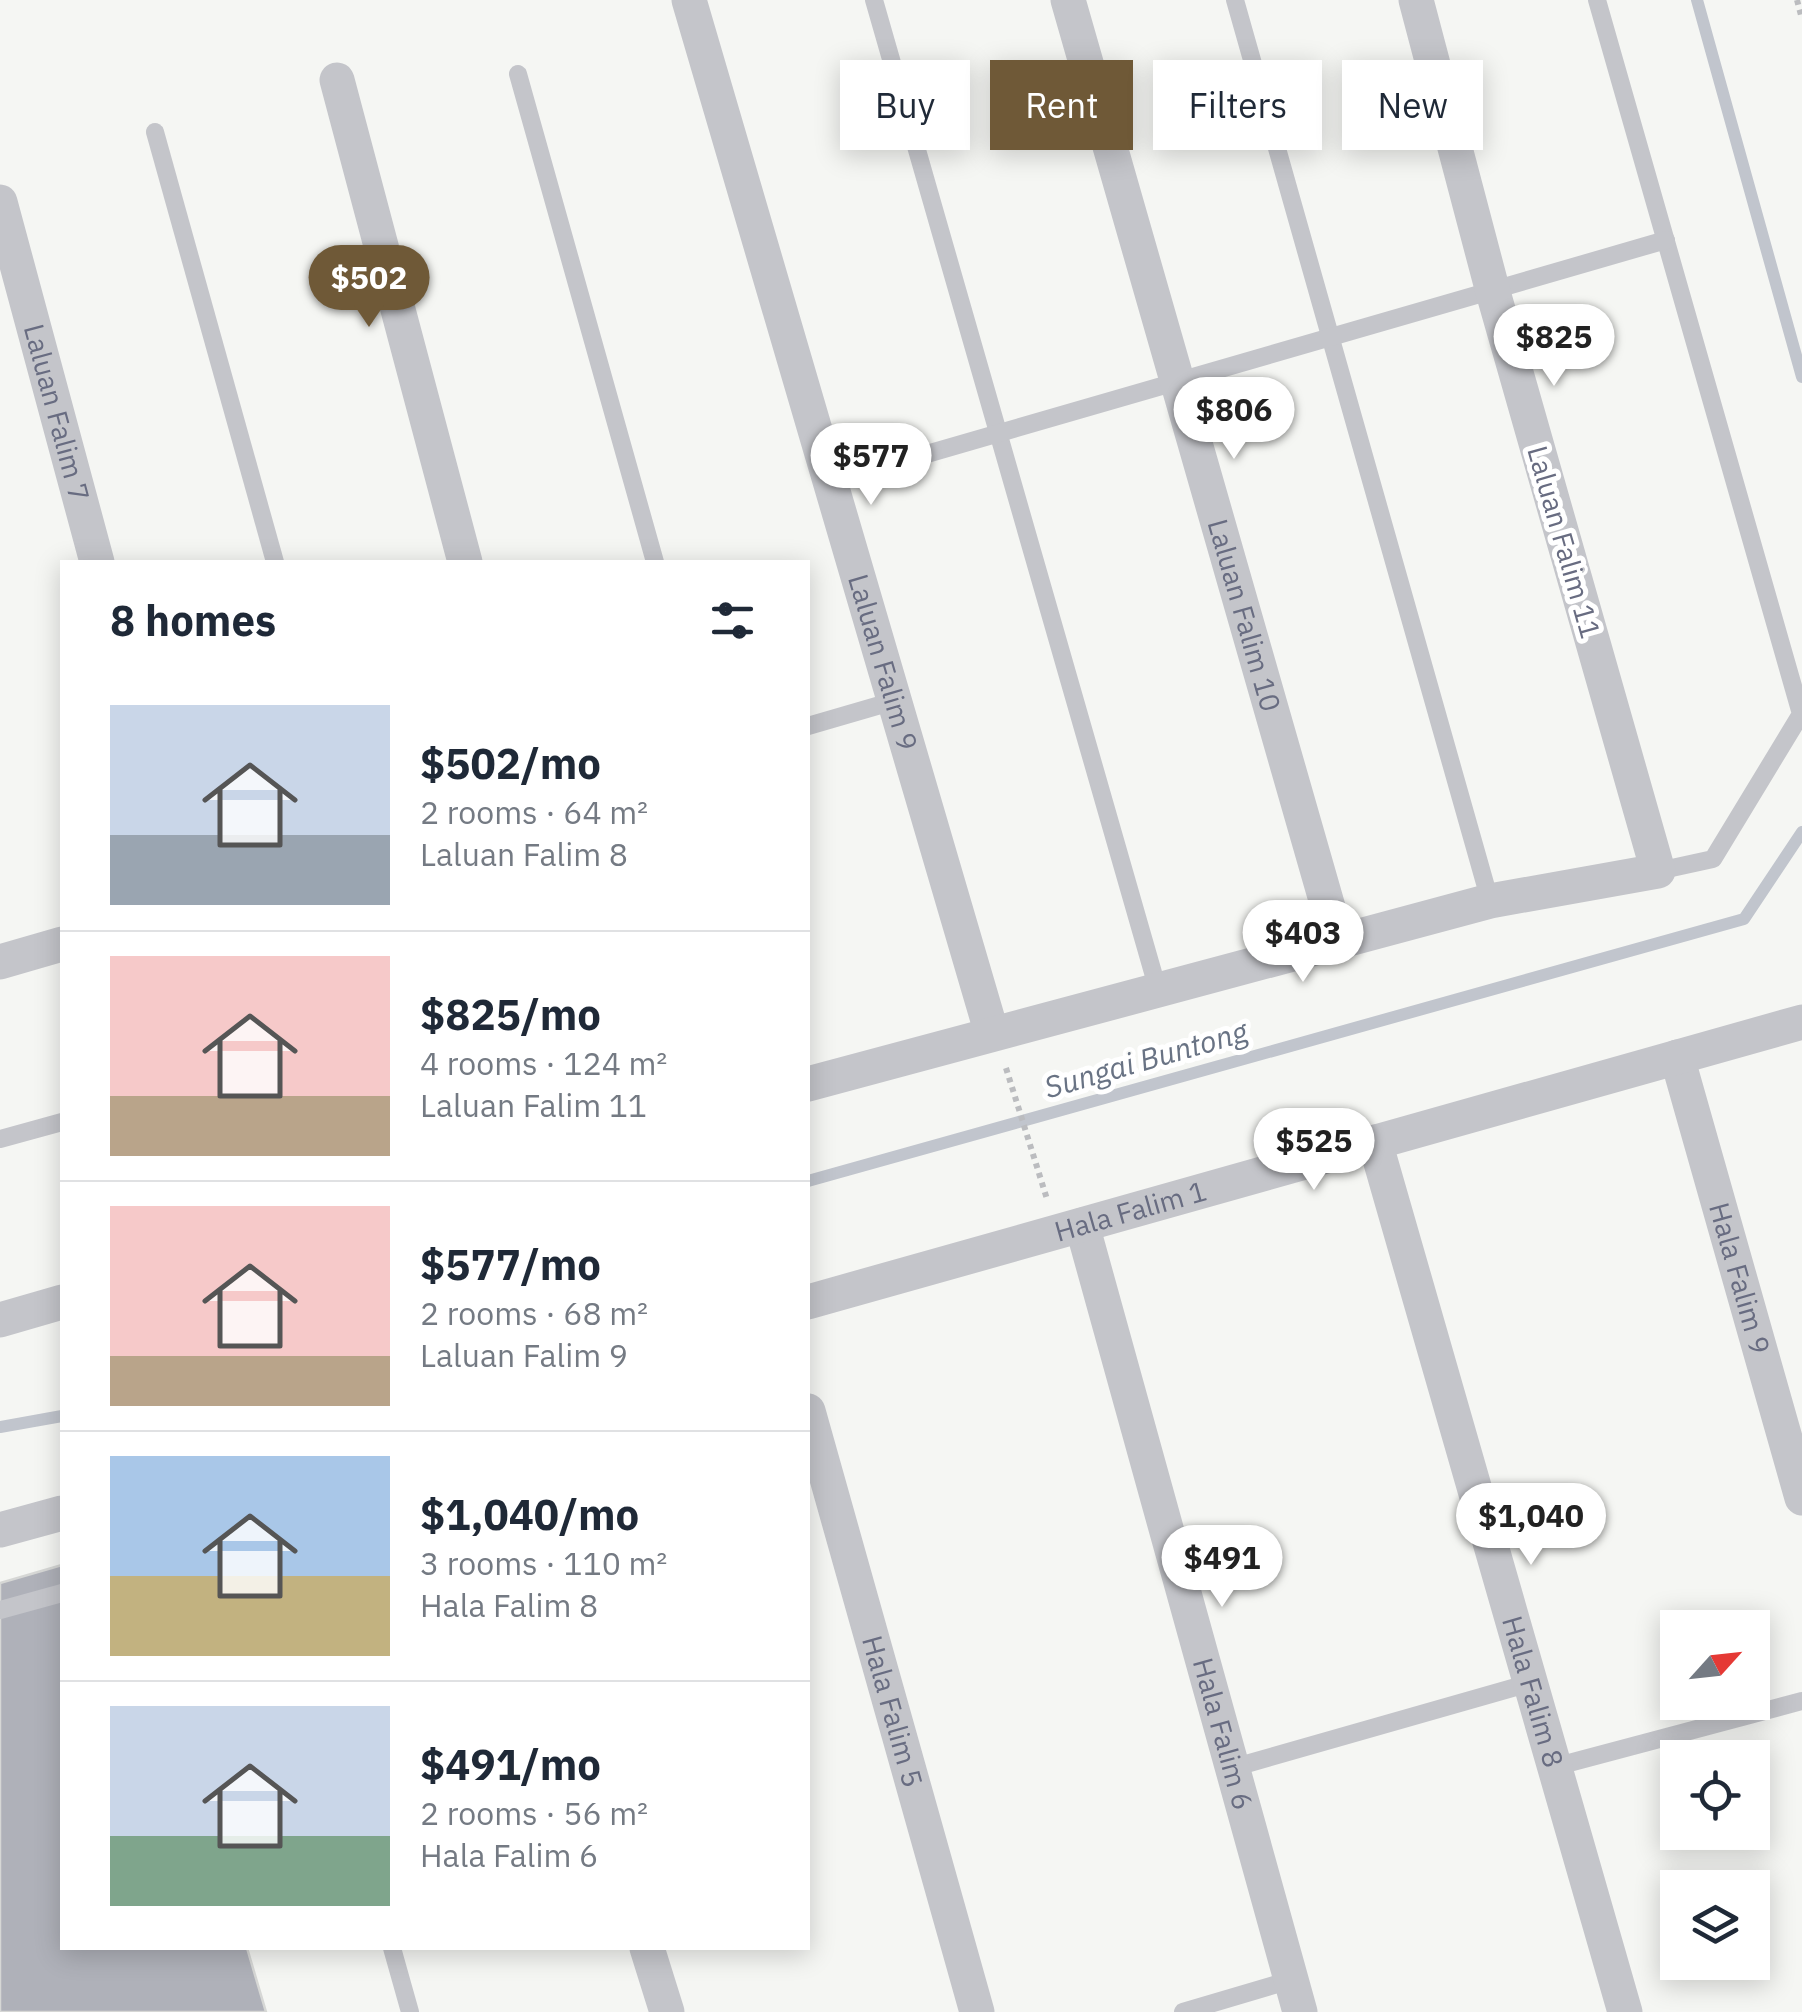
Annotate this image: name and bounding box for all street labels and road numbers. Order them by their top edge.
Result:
street label: Laluan Falim 7 [16,320,99,505]
street label: Laluan Falim 11 [1519,441,1610,642]
street label: Laluan Falim 10 [1200,514,1290,716]
street label: Laluan Falim 9 [840,569,927,755]
street label: Hala Falim 1 [1050,1172,1210,1250]
street label: Hala Falim 9 [1701,1198,1779,1358]
street label: Hala Falim 8 [1494,1612,1573,1772]
street label: Hala Falim 5 [854,1631,932,1791]
street label: Hala Falim 6 [1185,1654,1262,1814]

